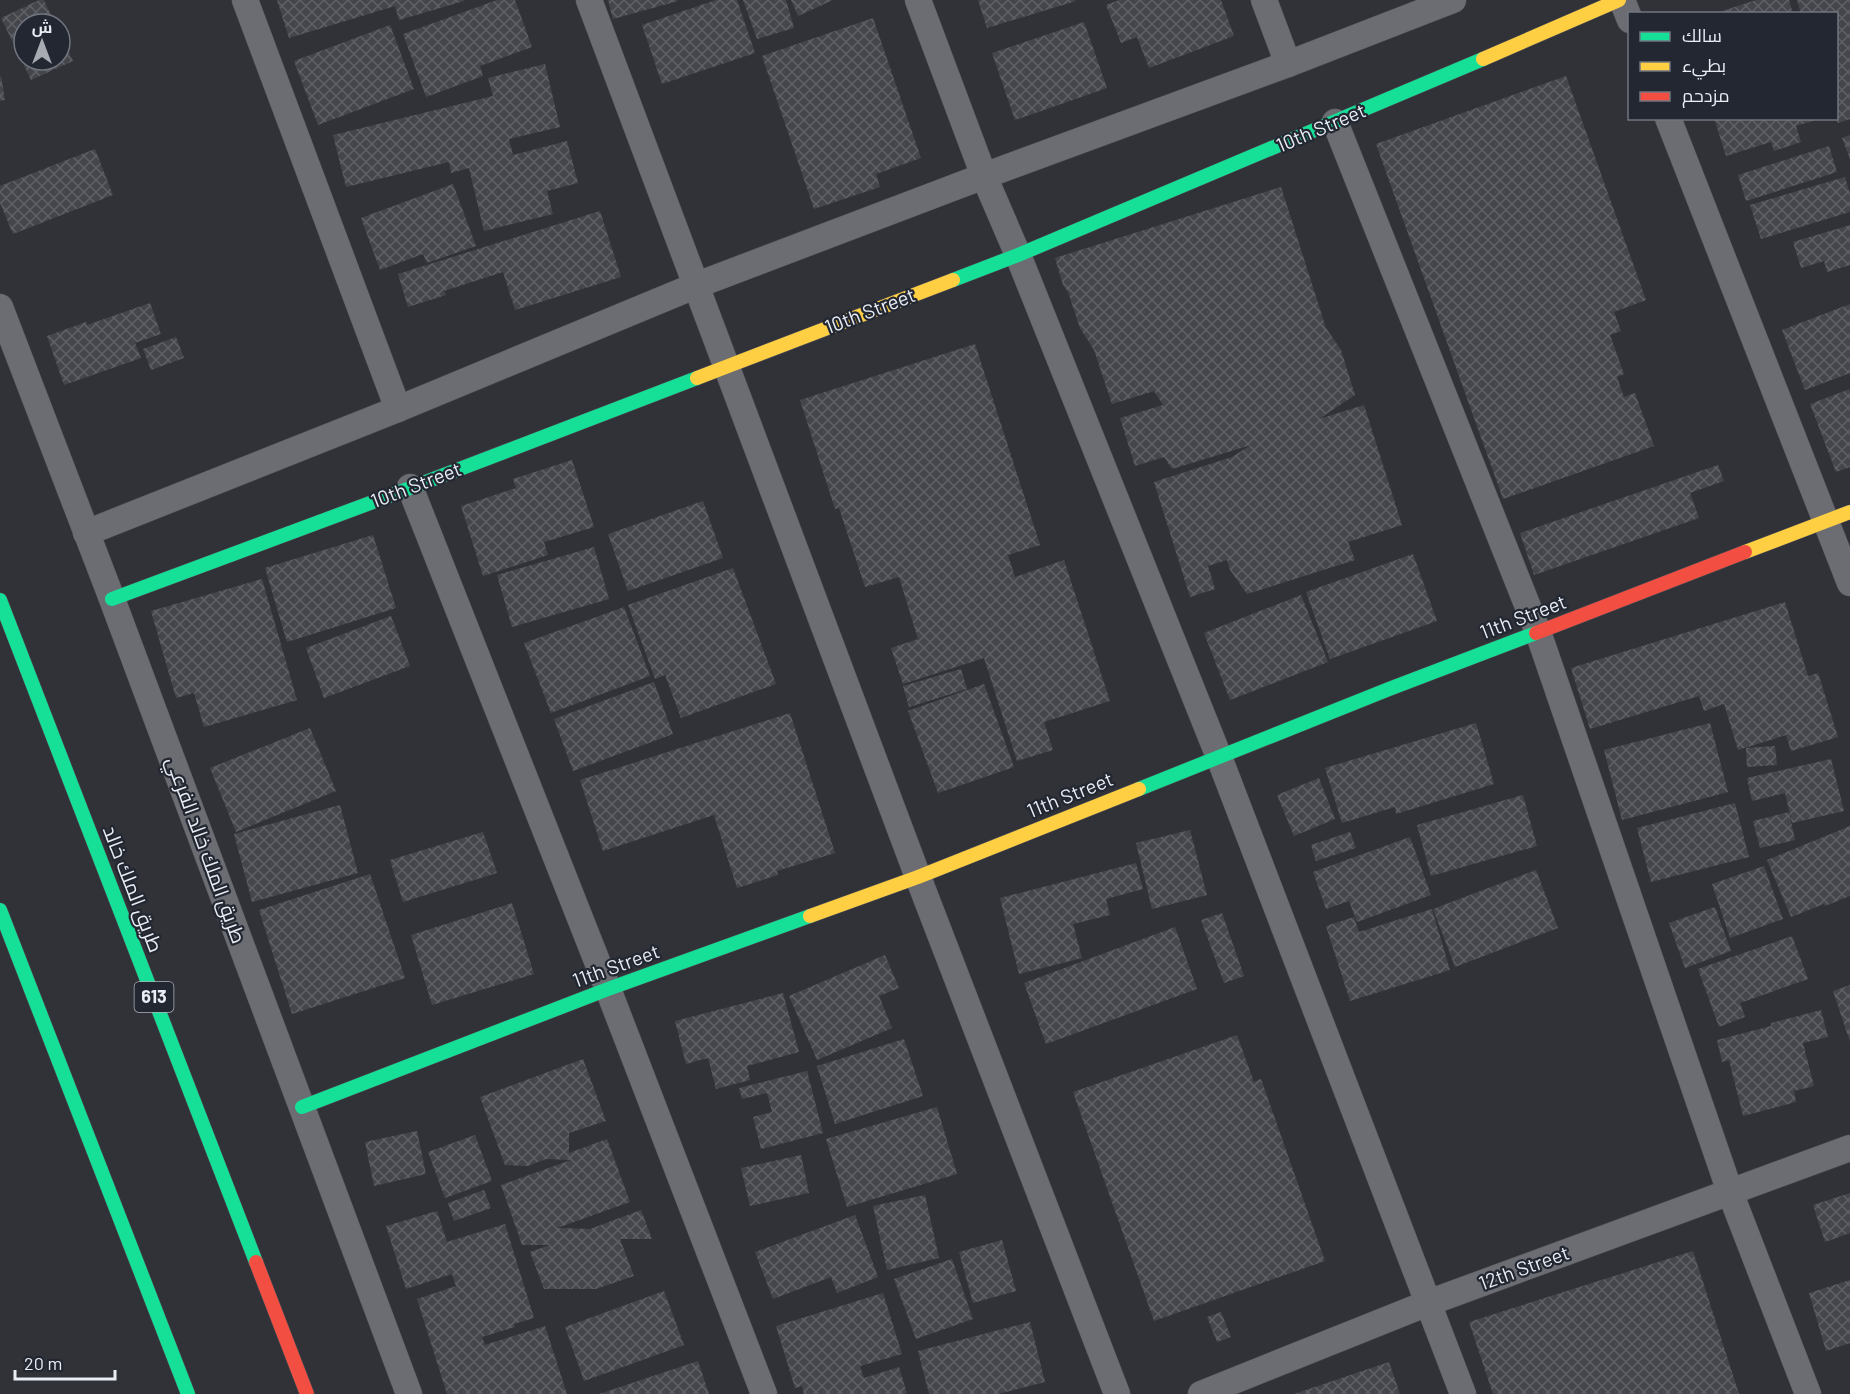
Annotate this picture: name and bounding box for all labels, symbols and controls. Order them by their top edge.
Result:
north arrow [12,12,72,72]
legend [1628,12,1838,120]
text: ش [32,17,52,37]
text: سالك [1682,24,1722,46]
text: بطيء [1682,54,1726,80]
text: مزدحم [1682,84,1730,108]
street label: 10th Street [1272,97,1369,157]
street label: 10th Street [821,282,918,338]
street label: 10th Street [367,456,464,512]
street label: 11th Street [1476,589,1569,644]
street label: طريق الملك خالد الفرعي [157,753,252,948]
street label: 11th Street [1023,766,1116,822]
street label: طريق الملك خالد [97,822,169,956]
street label: 11th Street [569,938,662,992]
road number: 613 [134,982,174,1012]
street label: 12th Street [1475,1240,1572,1294]
scale bar [15,1343,116,1381]
text: 20 m [24,1352,62,1374]

